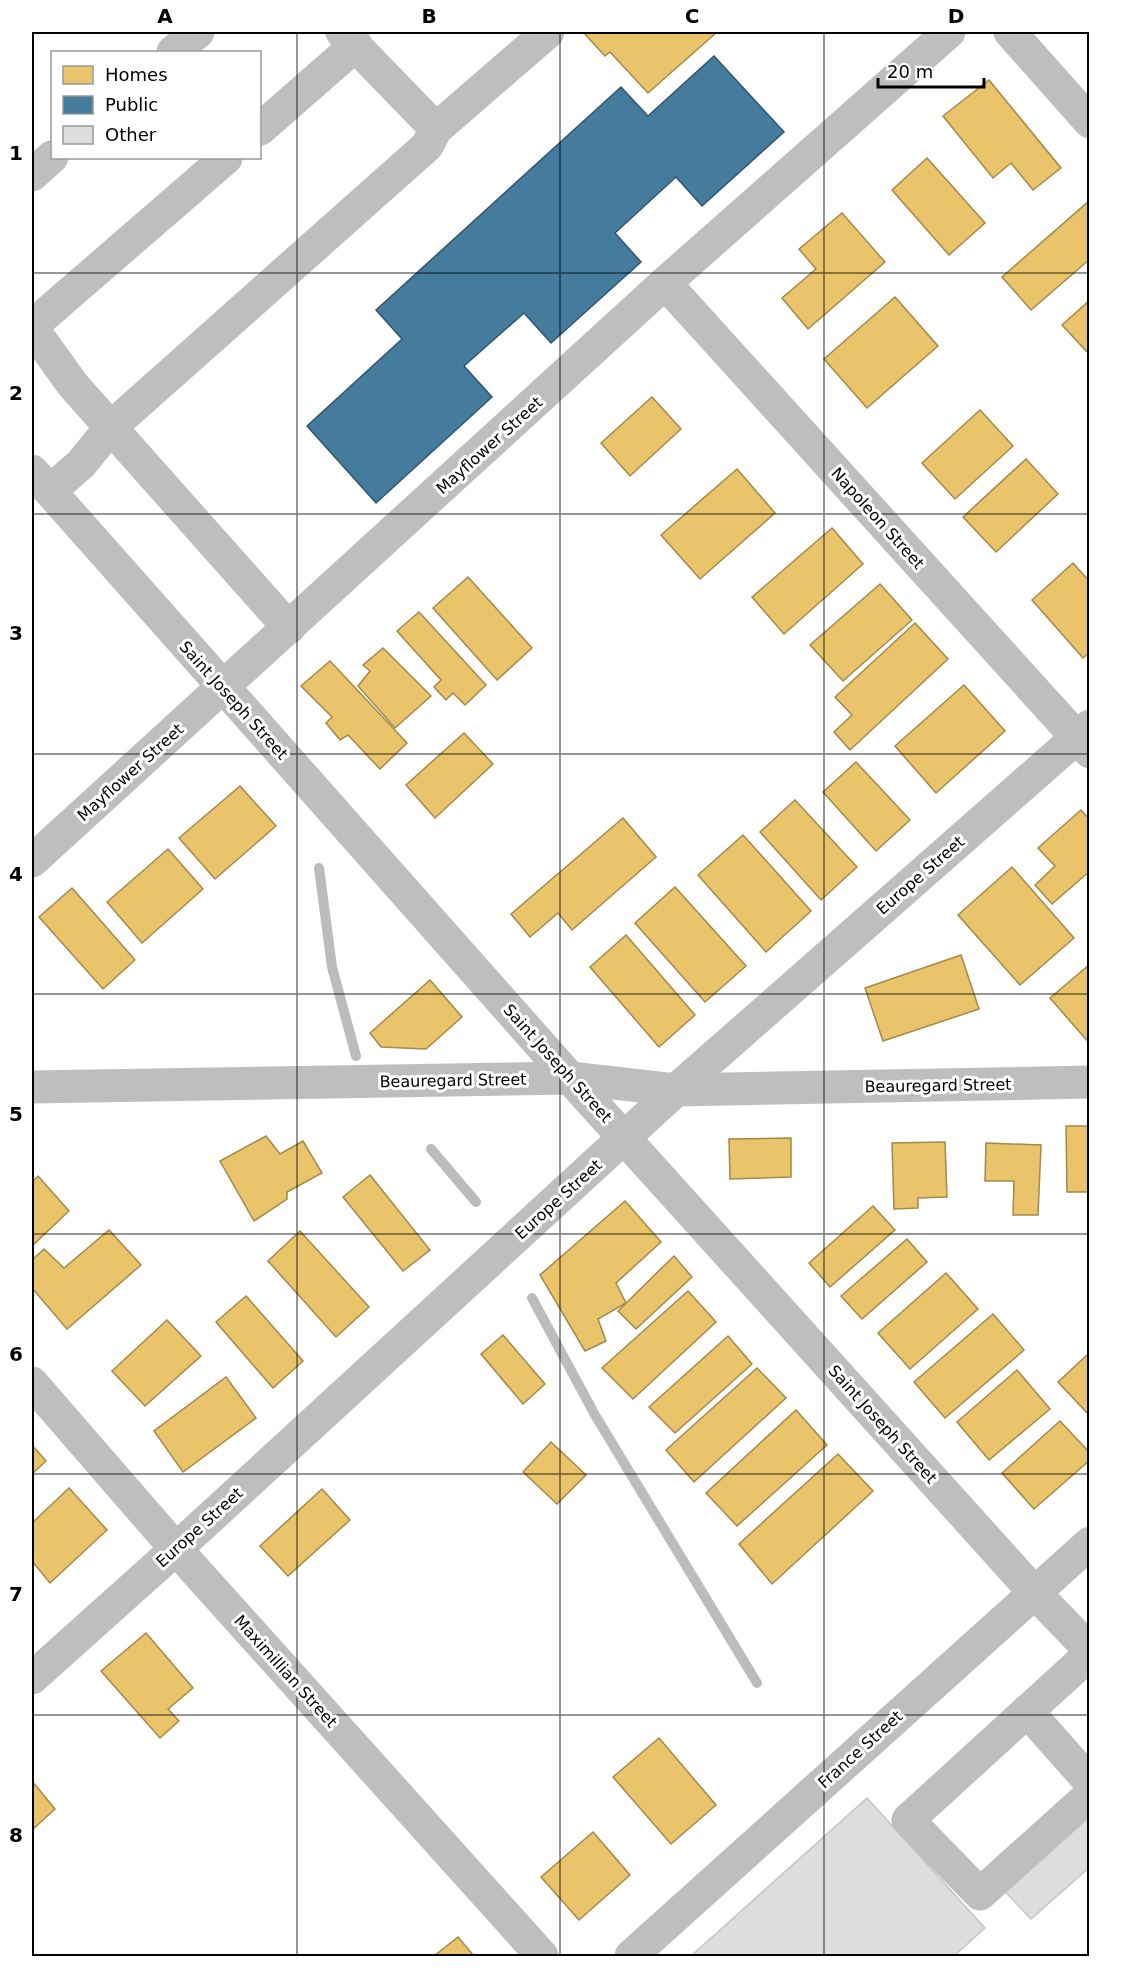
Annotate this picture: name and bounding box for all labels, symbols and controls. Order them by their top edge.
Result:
text: A [157,4,173,28]
text: B [421,4,437,28]
text: C [685,4,699,28]
text: D [948,4,964,28]
legend [51,51,261,159]
scale bar [878,51,984,89]
text: 20 m [887,61,933,82]
text: Homes [105,64,168,85]
text: Public [105,94,158,115]
text: Other [105,124,157,145]
text: 1 [9,141,23,165]
text: 2 [9,381,23,405]
street label: Mayflower Street [432,393,546,498]
street label: Napoleon Street [827,464,928,573]
text: 3 [9,621,23,645]
street label: Saint Joseph Street [176,637,292,763]
street label: Mayflower Street [73,720,187,825]
street label: Europe Street [873,832,968,919]
text: 4 [9,862,23,886]
street label: Saint Joseph Street [500,1000,616,1126]
street label: Beauregard Street [379,1070,527,1091]
street label: Beauregard Street [864,1075,1012,1096]
text: 5 [9,1102,23,1126]
street label: Europe Street [511,1156,606,1243]
text: 6 [9,1342,23,1366]
street label: Saint Joseph Street [825,1361,941,1487]
street label: Europe Street [152,1484,247,1571]
text: 7 [9,1582,23,1606]
street label: Maximillian Street [230,1611,341,1731]
street label: France Street [814,1707,906,1792]
text: 8 [9,1823,23,1847]

